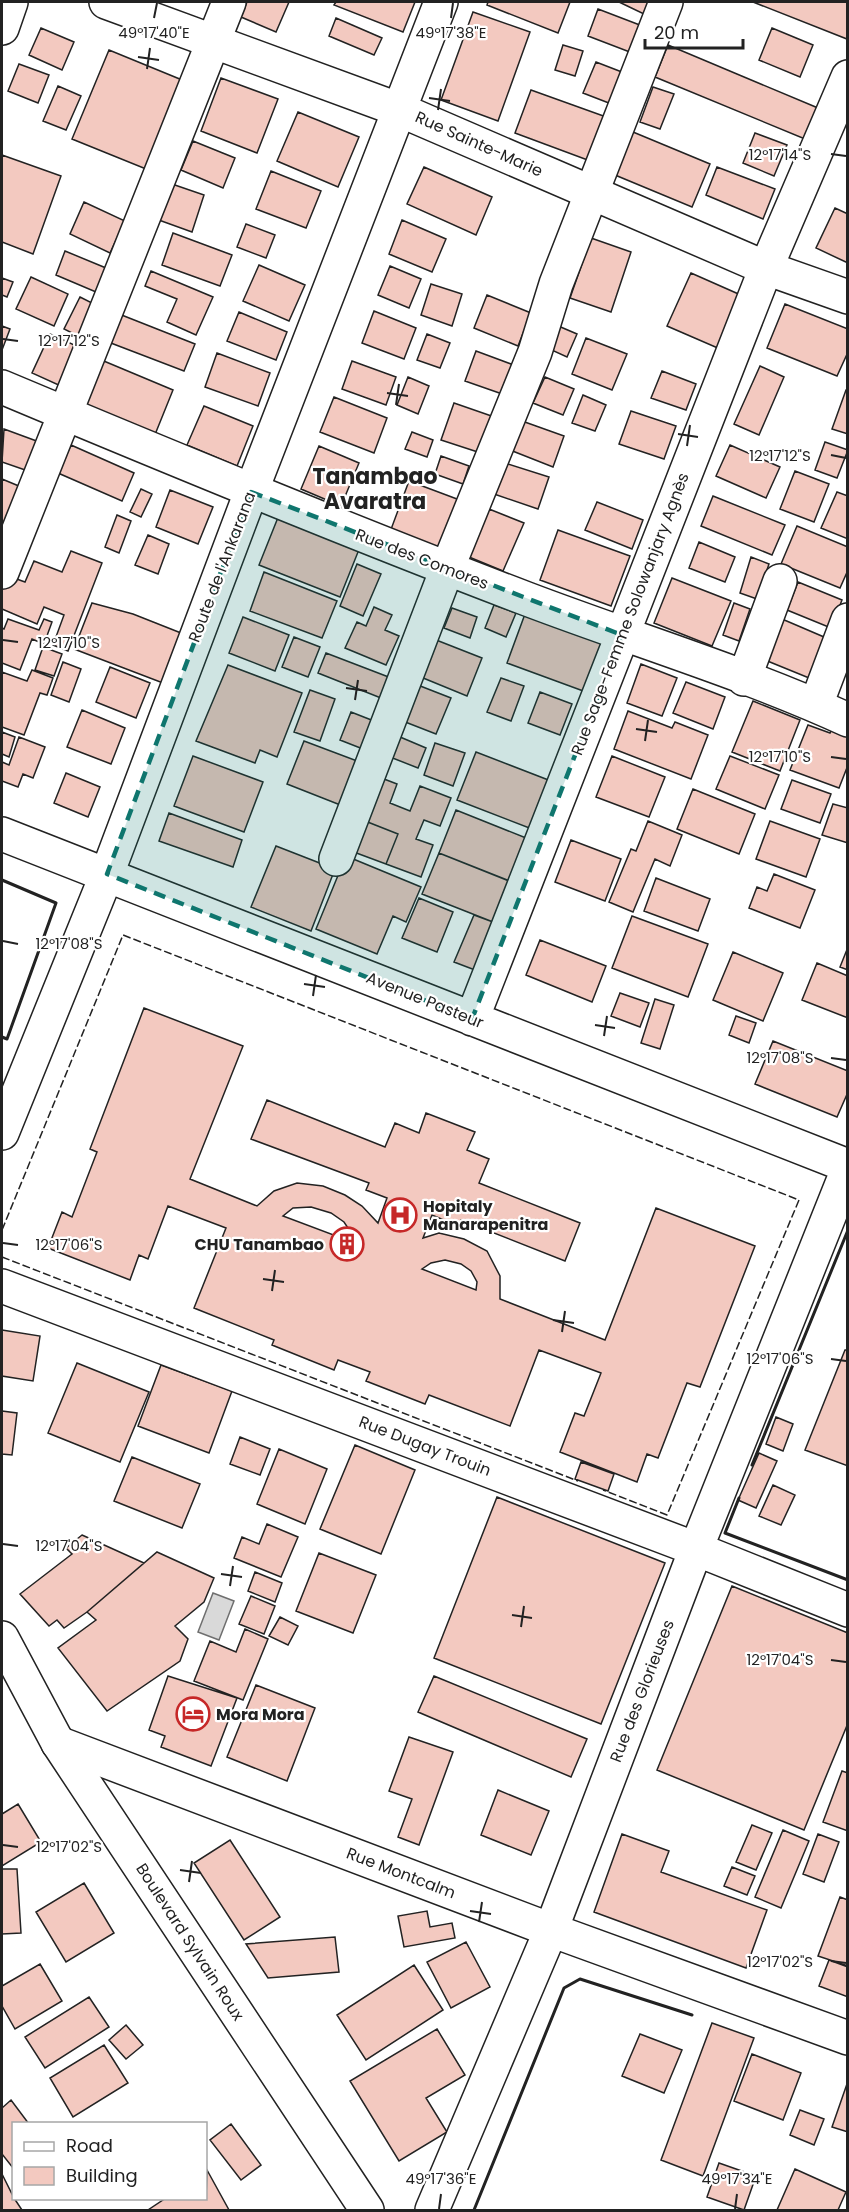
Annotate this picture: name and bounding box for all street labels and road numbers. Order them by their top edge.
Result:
street label: Rue Sainte-Marie [412,106,547,183]
street label: Rue Sage-Femme Solowanjary Agnès [565,469,695,759]
street label: Route de l'Ankarana [183,488,261,646]
street label: Rue des Comores [352,523,492,595]
street label: Avenue Pasteur [363,966,487,1034]
street label: Rue Dugay Trouin [356,1410,494,1482]
street label: Rue des Glorieuses [604,1616,680,1766]
street label: Rue Montcalm [343,1842,459,1904]
street label: Boulevard Sylvain Roux [130,1859,250,2025]

